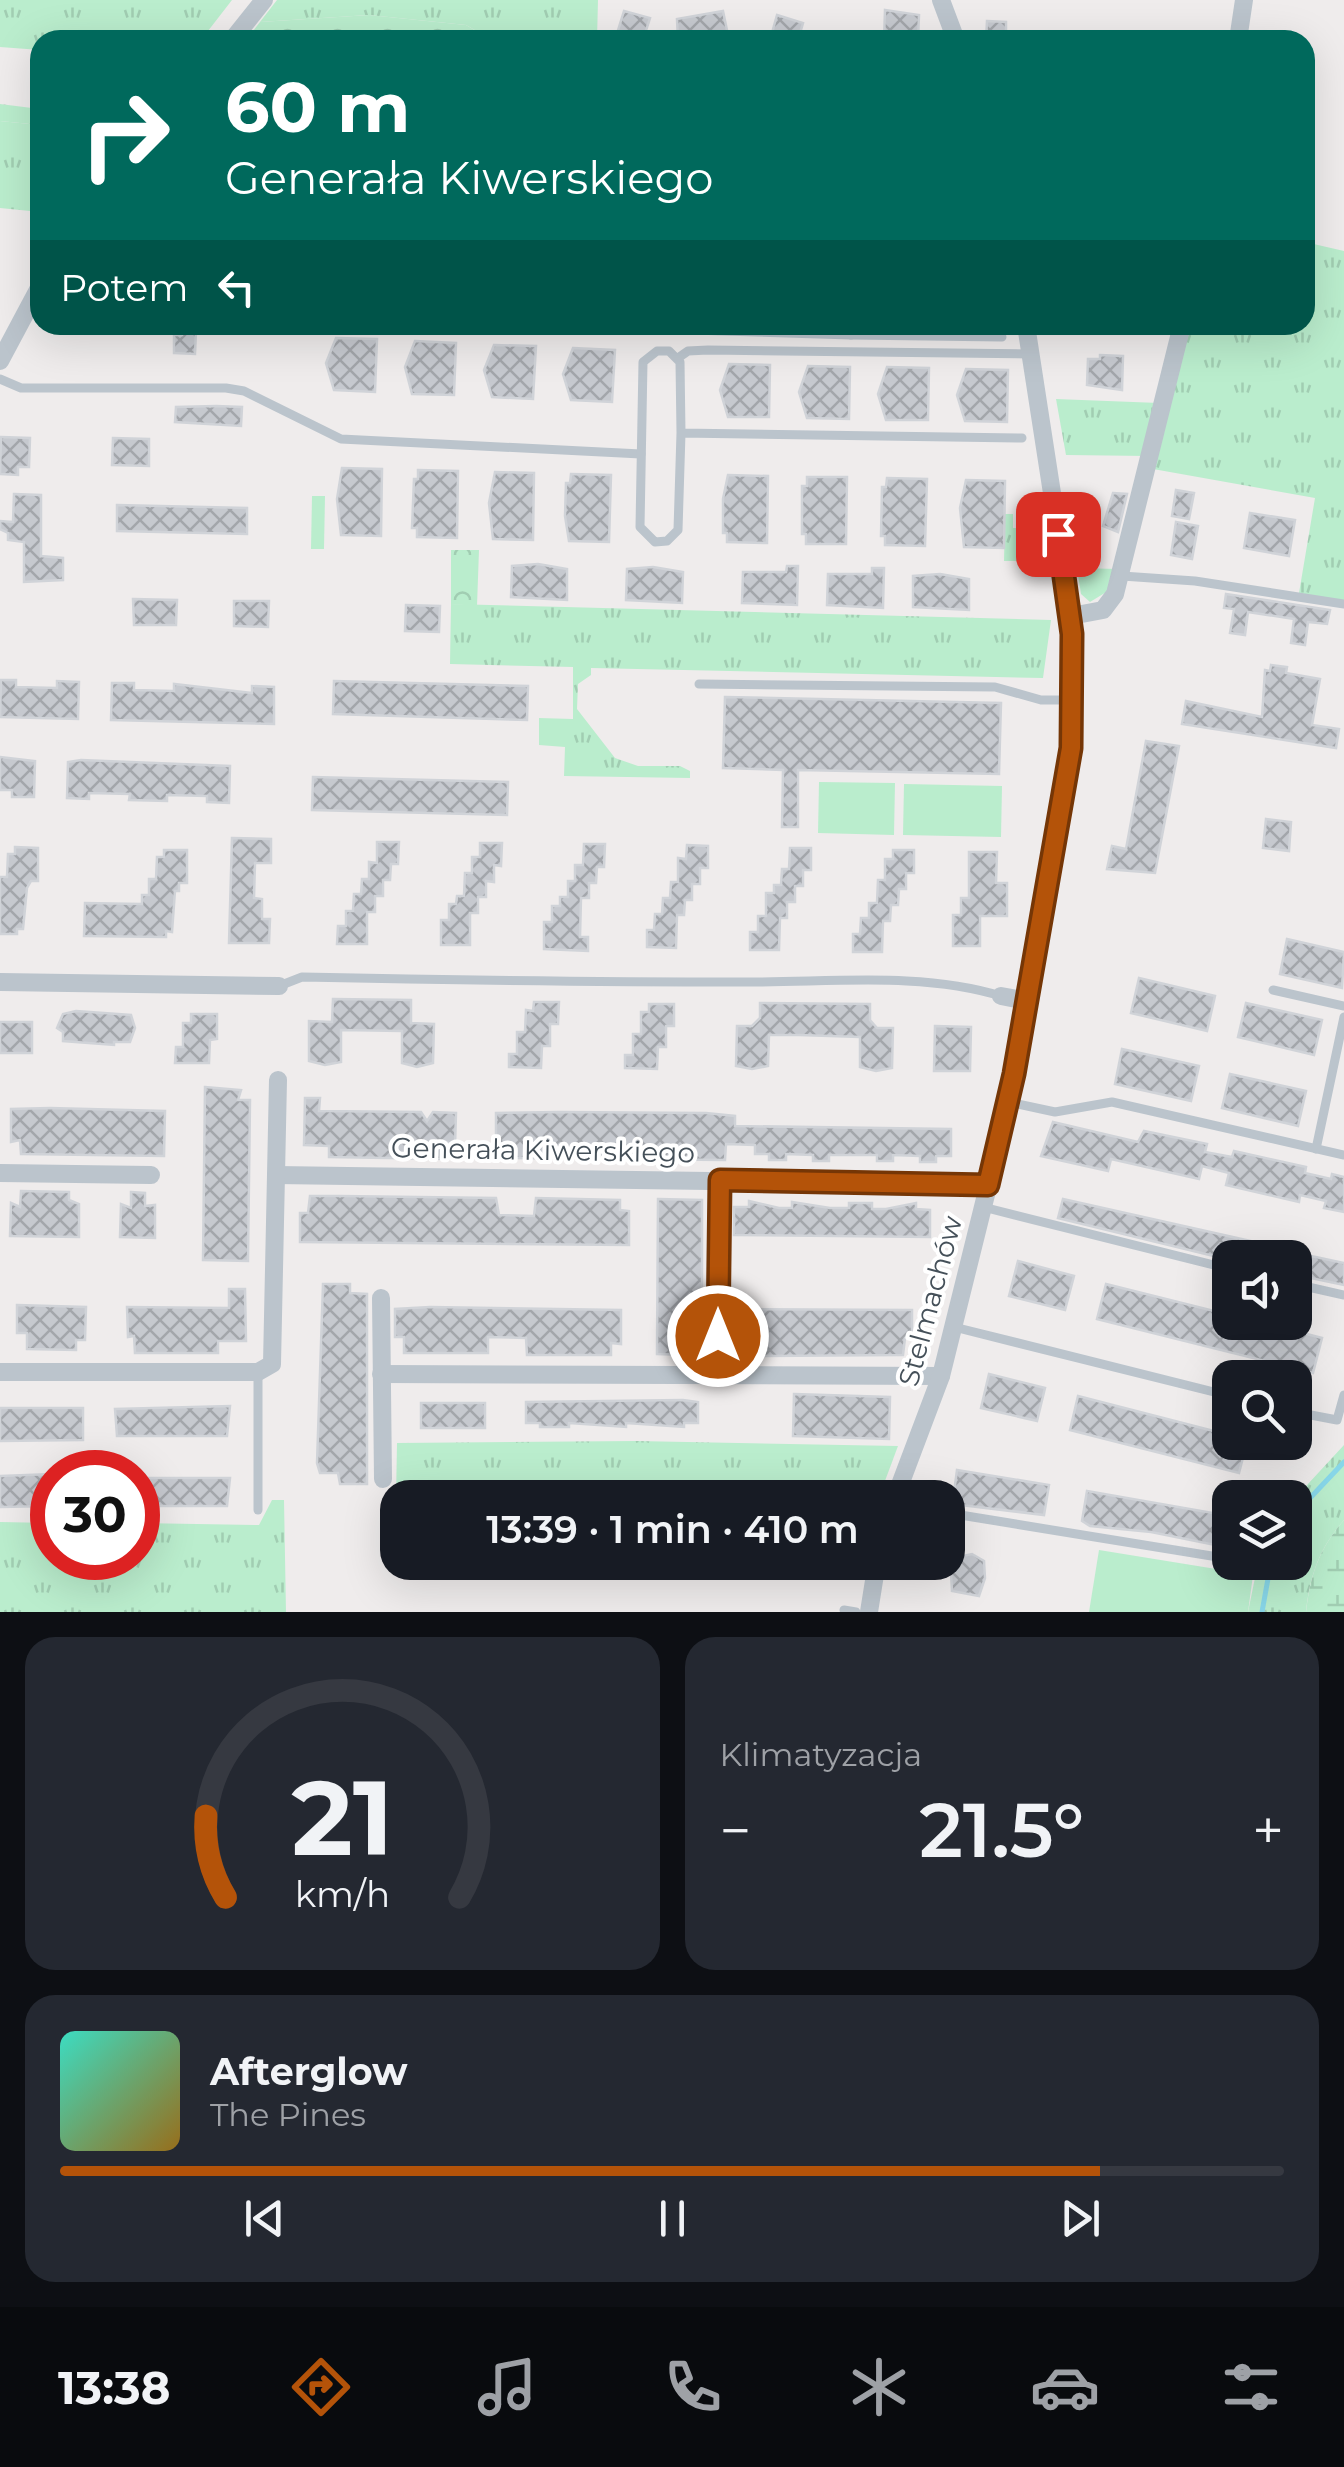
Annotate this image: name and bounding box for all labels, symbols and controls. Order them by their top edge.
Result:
text: 60 m [225,64,410,150]
icon: right [60,70,190,200]
text: Generała Kiwerskiego [225,150,714,205]
icon: left [209,260,264,315]
text: Potem [60,264,189,311]
pin [1016,492,1101,577]
icon: arrive [1031,507,1086,562]
street label: Generała Kiwerskiego [391,1130,695,1170]
street label: Stelmachów [891,1212,969,1390]
map controls [1212,1240,1312,1580]
button: sound [1212,1240,1312,1340]
position arrow [666,1284,770,1388]
button: search [1212,1360,1312,1460]
speed limit sign: 30 [30,1450,160,1580]
button: layers [1212,1480,1312,1580]
text: 13:39 · 1 min · 410 m [486,1506,859,1553]
text: Klimatyzacja [720,1735,922,1774]
text: 21 [291,1754,393,1881]
text: 21.5° [919,1784,1084,1876]
text: − [720,1797,751,1864]
text: + [1252,1797,1284,1864]
text: km/h [295,1872,390,1916]
text: Afterglow [210,2048,408,2095]
text: The Pines [210,2095,366,2134]
icon: previous [237,2191,292,2246]
icon: pause [645,2191,700,2246]
icon: next [1053,2191,1108,2246]
icon: directions [286,2352,356,2422]
icon: music [472,2352,542,2422]
icon: phone [658,2352,728,2422]
icon: climate [844,2352,914,2422]
icon: car [1030,2352,1100,2422]
icon: filters [1216,2352,1286,2422]
text: 13:38 [58,2360,170,2415]

